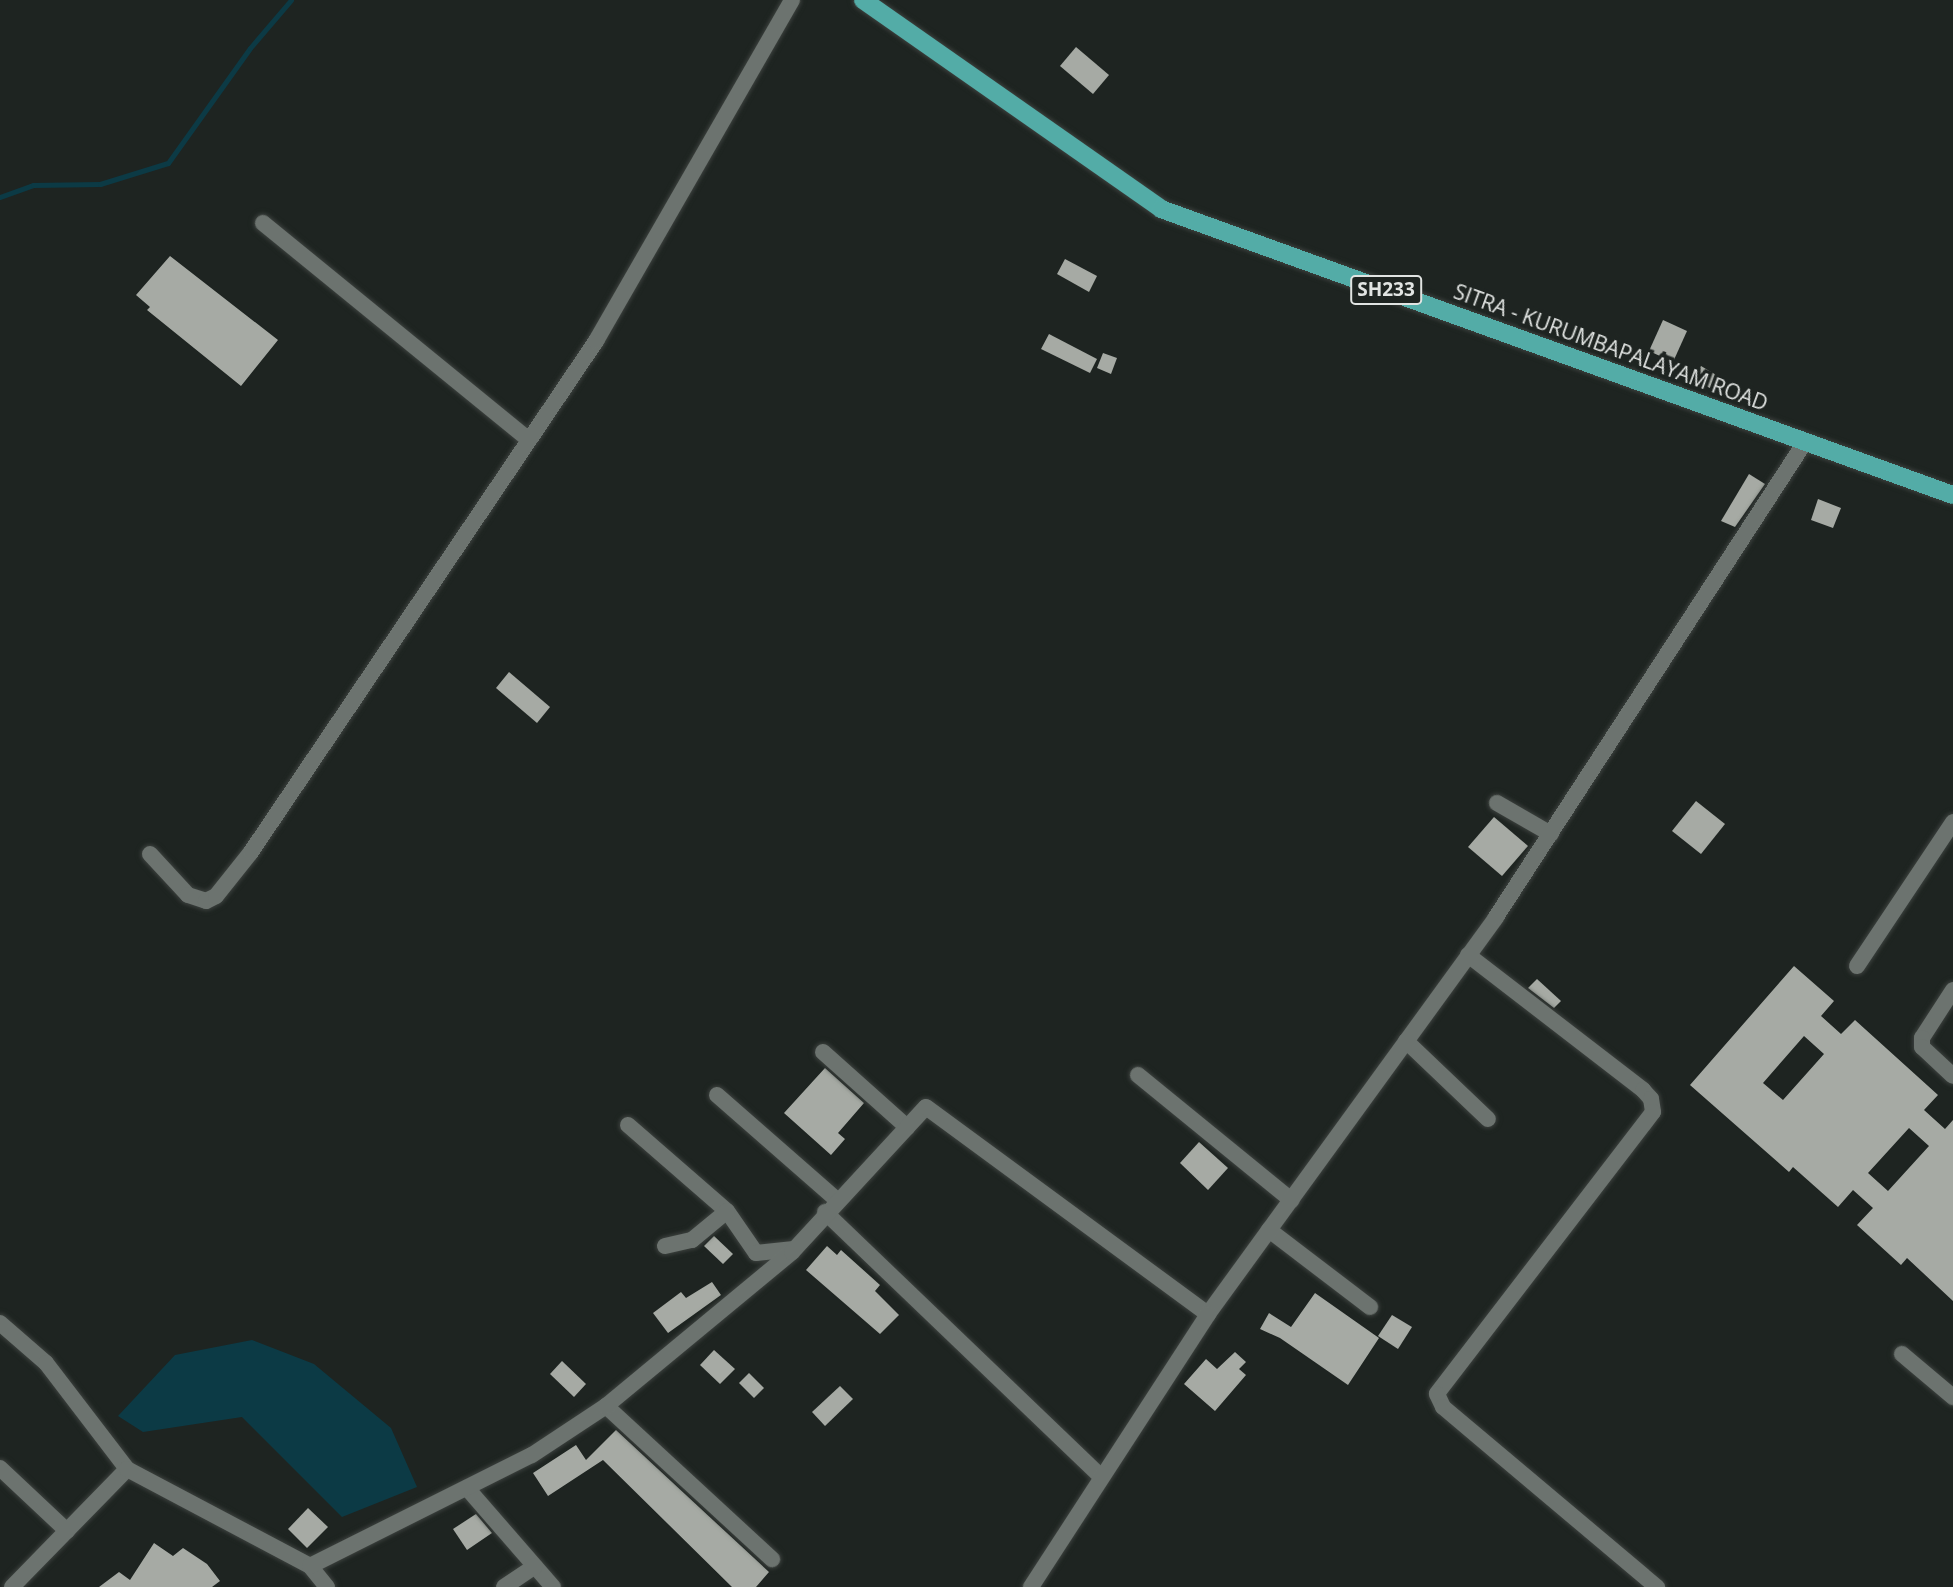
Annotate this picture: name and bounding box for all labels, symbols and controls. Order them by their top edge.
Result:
road number: SH233 [1349,274,1423,306]
street label: SITRA - KURUMBAPALAYAM ROAD [1451,278,1771,416]

